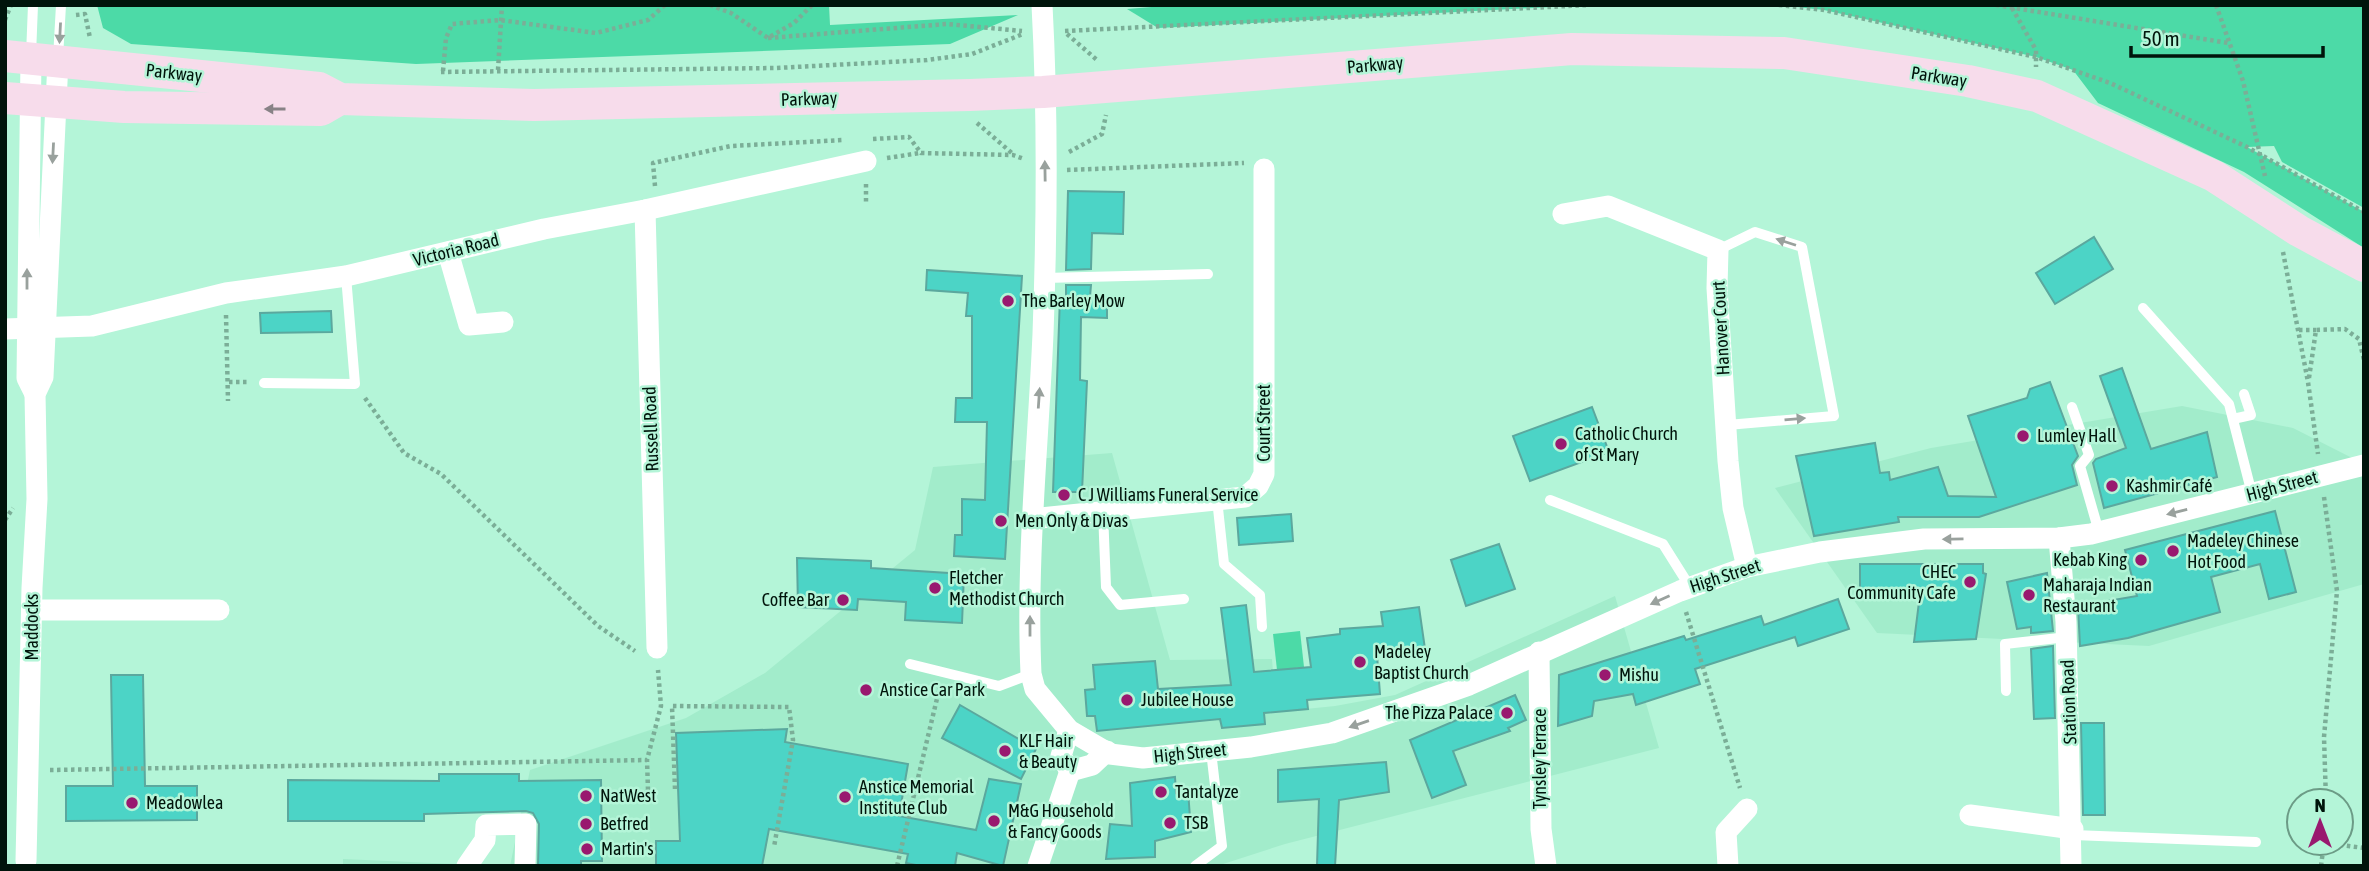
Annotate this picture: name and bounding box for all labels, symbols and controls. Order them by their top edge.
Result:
scale bar [2131,14,2324,58]
one-way arrow [54,22,65,44]
text: 50 m [2142,26,2180,50]
street label: Parkway [1346,52,1404,77]
street label: Parkway [145,59,203,86]
street label: Parkway [1910,62,1969,91]
street label: Parkway [780,87,838,110]
one-way arrow [264,103,286,115]
one-way arrow [48,142,59,164]
one-way arrow [1040,160,1051,182]
street label: Victoria Road [411,229,501,270]
one-way arrow [1775,236,1796,247]
one-way arrow [21,267,33,289]
street label: Hanover Court [1708,280,1733,376]
place label: The Barley Mow [1022,290,1125,311]
marker: The Barley Mow [1000,293,1016,309]
street label: Court Street [1253,384,1274,462]
street label: Russell Road [639,386,662,472]
one-way arrow [1033,387,1044,409]
one-way arrow [1784,413,1806,424]
place label: Catholic Church of St Mary [1575,423,1678,465]
place label: Lumley Hall [2037,425,2117,446]
marker: Lumley Hall [2015,428,2031,444]
marker: Catholic Church of St Mary [1553,436,1569,452]
street label: High Street [2244,466,2320,505]
place label: Kashmir Café [2126,475,2212,496]
marker: Kashmir Café [2104,478,2120,494]
place label: C J Williams Funeral Service [1078,484,1258,505]
marker: C J Williams Funeral Service [1056,487,1072,503]
one-way arrow [2166,507,2188,518]
place label: Men Only & Divas [1015,510,1128,531]
marker: Men Only & Divas [993,513,1009,529]
place label: Madeley Chinese Hot Food [2187,530,2299,572]
one-way arrow [1941,533,1963,545]
marker: Madeley Chinese Hot Food [2165,543,2181,559]
place label: Kebab King [2053,549,2127,570]
marker: Kebab King [2133,552,2149,568]
street label: High Street [1687,554,1763,597]
place label: CHEC Community Cafe [1847,561,1956,603]
place label: Fletcher Methodist Church [949,567,1065,609]
marker: CHEC Community Cafe [1962,574,1978,590]
place label: Maharaja Indian Restaurant [2043,574,2152,616]
marker: Fletcher Methodist Church [927,580,943,596]
marker: Maharaja Indian Restaurant [2021,587,2037,603]
place label: Coffee Bar [762,589,830,610]
marker: Coffee Bar [835,592,851,608]
street label: Maddocks [21,594,42,660]
one-way arrow [1650,594,1670,606]
one-way arrow [1024,614,1036,636]
place label: Madeley Baptist Church [1374,641,1469,683]
marker: Madeley Baptist Church [1352,654,1368,670]
street label: Station Road [2057,659,2080,745]
place label: Mishu [1619,664,1659,685]
marker: Mishu [1597,667,1613,683]
place label: Anstice Car Park [880,679,985,700]
marker: Anstice Car Park [858,682,874,698]
place label: Jubilee House [1141,689,1234,710]
marker: Jubilee House [1119,692,1135,708]
place label: The Pizza Palace [1385,702,1493,723]
marker: The Pizza Palace [1499,705,1515,721]
street label: Tynsley Terrace [1529,709,1550,809]
one-way arrow [1349,719,1370,730]
place label: KLF Hair & Beauty [1019,730,1077,772]
street label: High Street [1153,738,1227,767]
marker: KLF Hair & Beauty [997,743,1013,759]
place label: Anstice Memorial Institute Club [859,776,974,818]
place label: Tantalyze [1175,781,1239,802]
marker: Tantalyze [1153,784,1169,800]
place label: NatWest [600,785,656,806]
north arrow [2285,787,2355,857]
marker: NatWest [578,788,594,804]
marker: Anstice Memorial Institute Club [837,789,853,805]
place label: Meadowlea [146,792,223,813]
text: N [2314,794,2326,816]
marker: Meadowlea [124,795,140,811]
place label: M&G Household & Fancy Goods [1008,800,1114,842]
place label: TSB [1184,812,1208,833]
place label: Betfred [600,813,649,834]
marker: M&G Household & Fancy Goods [986,813,1002,829]
marker: TSB [1162,815,1178,831]
marker: Betfred [578,816,594,832]
place label: Martin's [601,838,654,859]
marker: Martin's [579,841,595,857]

